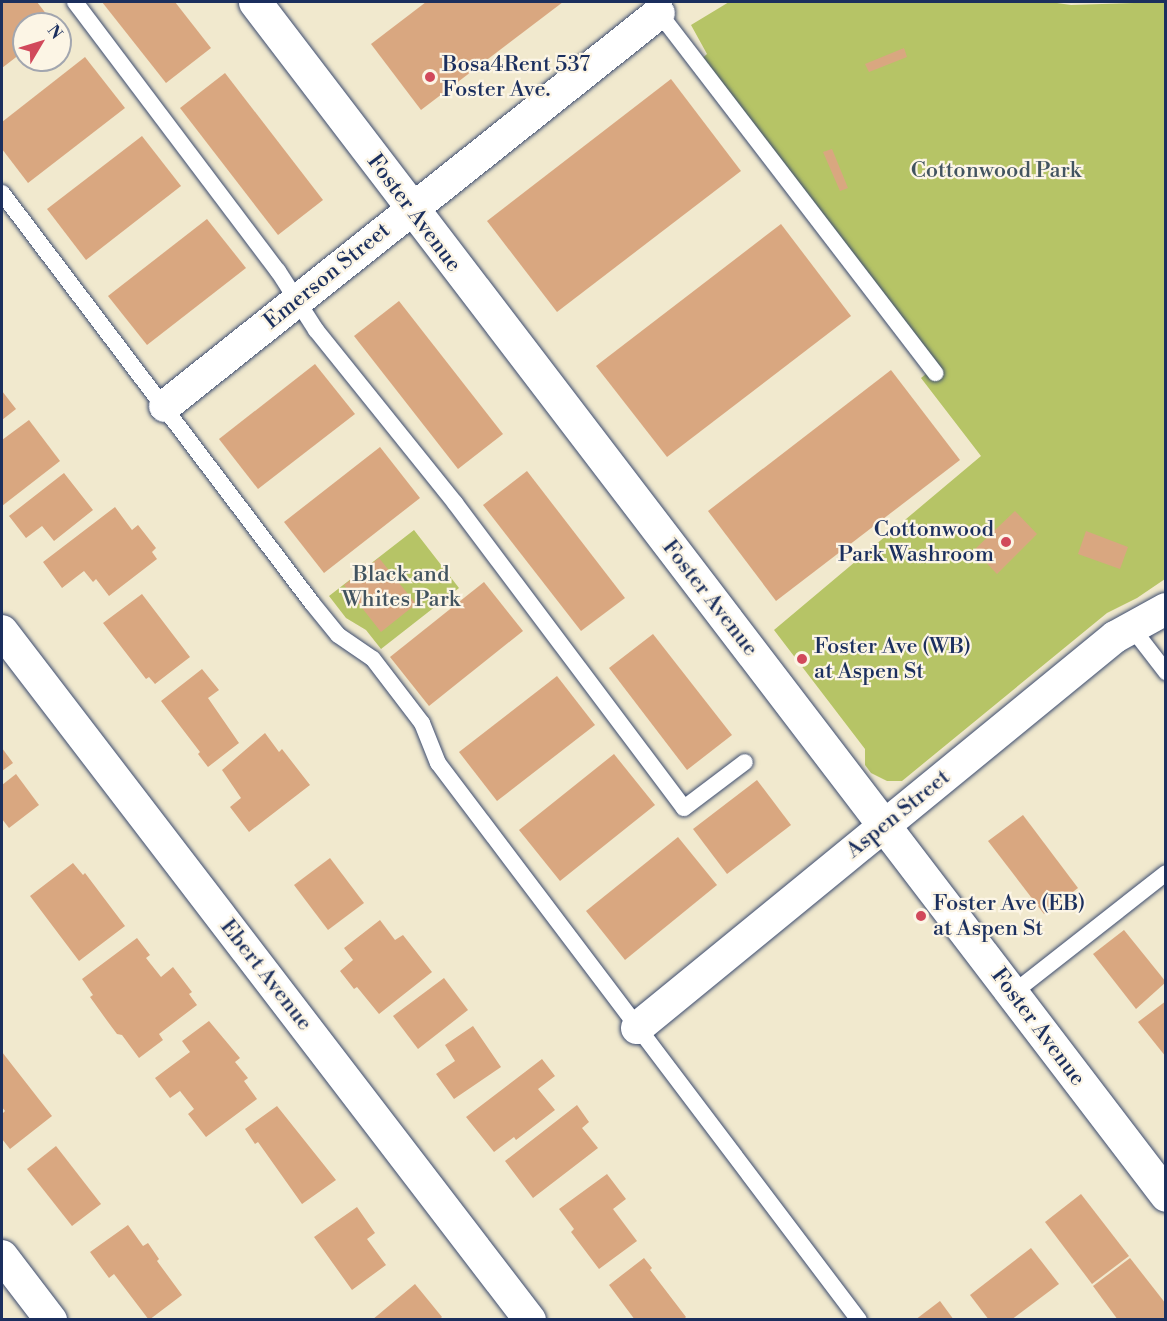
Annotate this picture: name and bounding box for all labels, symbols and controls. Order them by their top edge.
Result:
north arrow [12,12,72,72]
text: N [43,21,66,43]
place label: Bosa4Rent 537 Foster Ave. [442,51,590,102]
marker: Bosa4Rent 537 Foster Ave. [423,70,437,84]
street label: Foster Avenue [361,149,467,277]
park label: Cottonwood Park [911,158,1081,184]
street label: Emerson Street [259,217,395,335]
place label: Cottonwood Park Washroom [838,516,994,568]
street label: Foster Avenue [656,535,764,661]
marker: Cottonwood Park Washroom [999,535,1013,549]
park label: Black and Whites Park [342,561,460,612]
place label: Foster Ave (WB) at Aspen St [814,633,971,684]
marker: Foster Ave (WB) at Aspen St [795,652,809,666]
street label: Aspen Street [841,764,955,864]
place label: Foster Ave (EB) at Aspen St [933,890,1085,942]
marker: Foster Ave (EB) at Aspen St [914,909,928,923]
street label: Ebert Avenue [214,914,318,1036]
street label: Foster Avenue [985,963,1091,1091]

